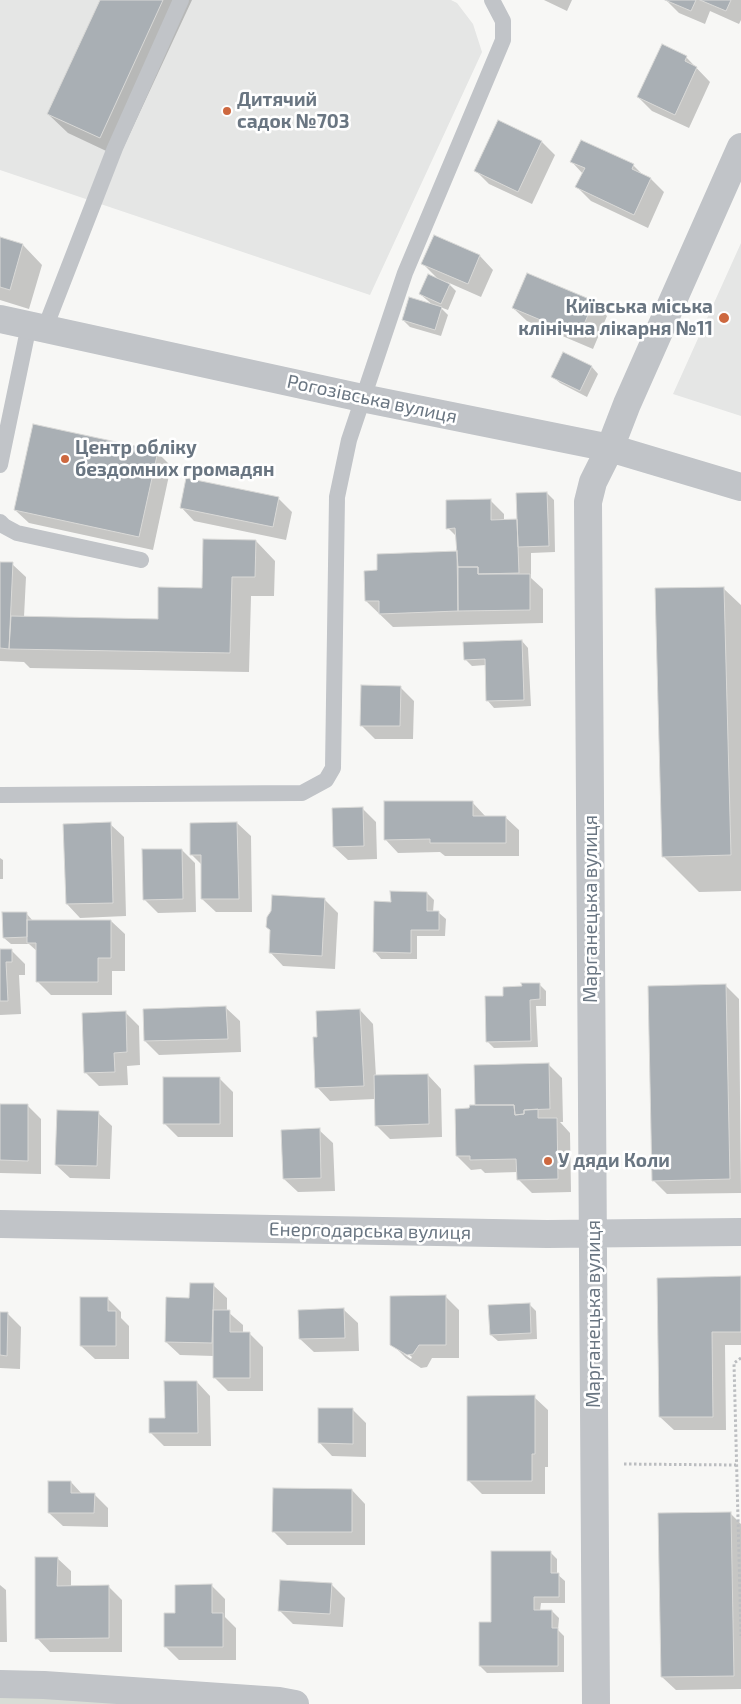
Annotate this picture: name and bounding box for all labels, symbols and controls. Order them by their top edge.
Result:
place label: Дитячий садок №703 [237,89,349,133]
marker: Дитячий садок №703 [221,105,233,117]
place label: Київська міська клінічна лікарня №11 [518,296,713,340]
marker: Київська міська клінічна лікарня №11 [717,311,731,325]
street label: Рогозівська вулиця [285,370,459,428]
place label: Центр обліку бездомних громадян [75,437,274,481]
marker: Центр обліку бездомних громадян [59,453,71,465]
street label: Марганецька вулиця [580,815,602,1003]
place label: У дяди Коли [558,1150,670,1172]
marker: У дяди Коли [542,1155,554,1167]
street label: Енергодарська вулиця [269,1218,471,1244]
street label: Марганецька вулиця [583,1220,605,1408]

